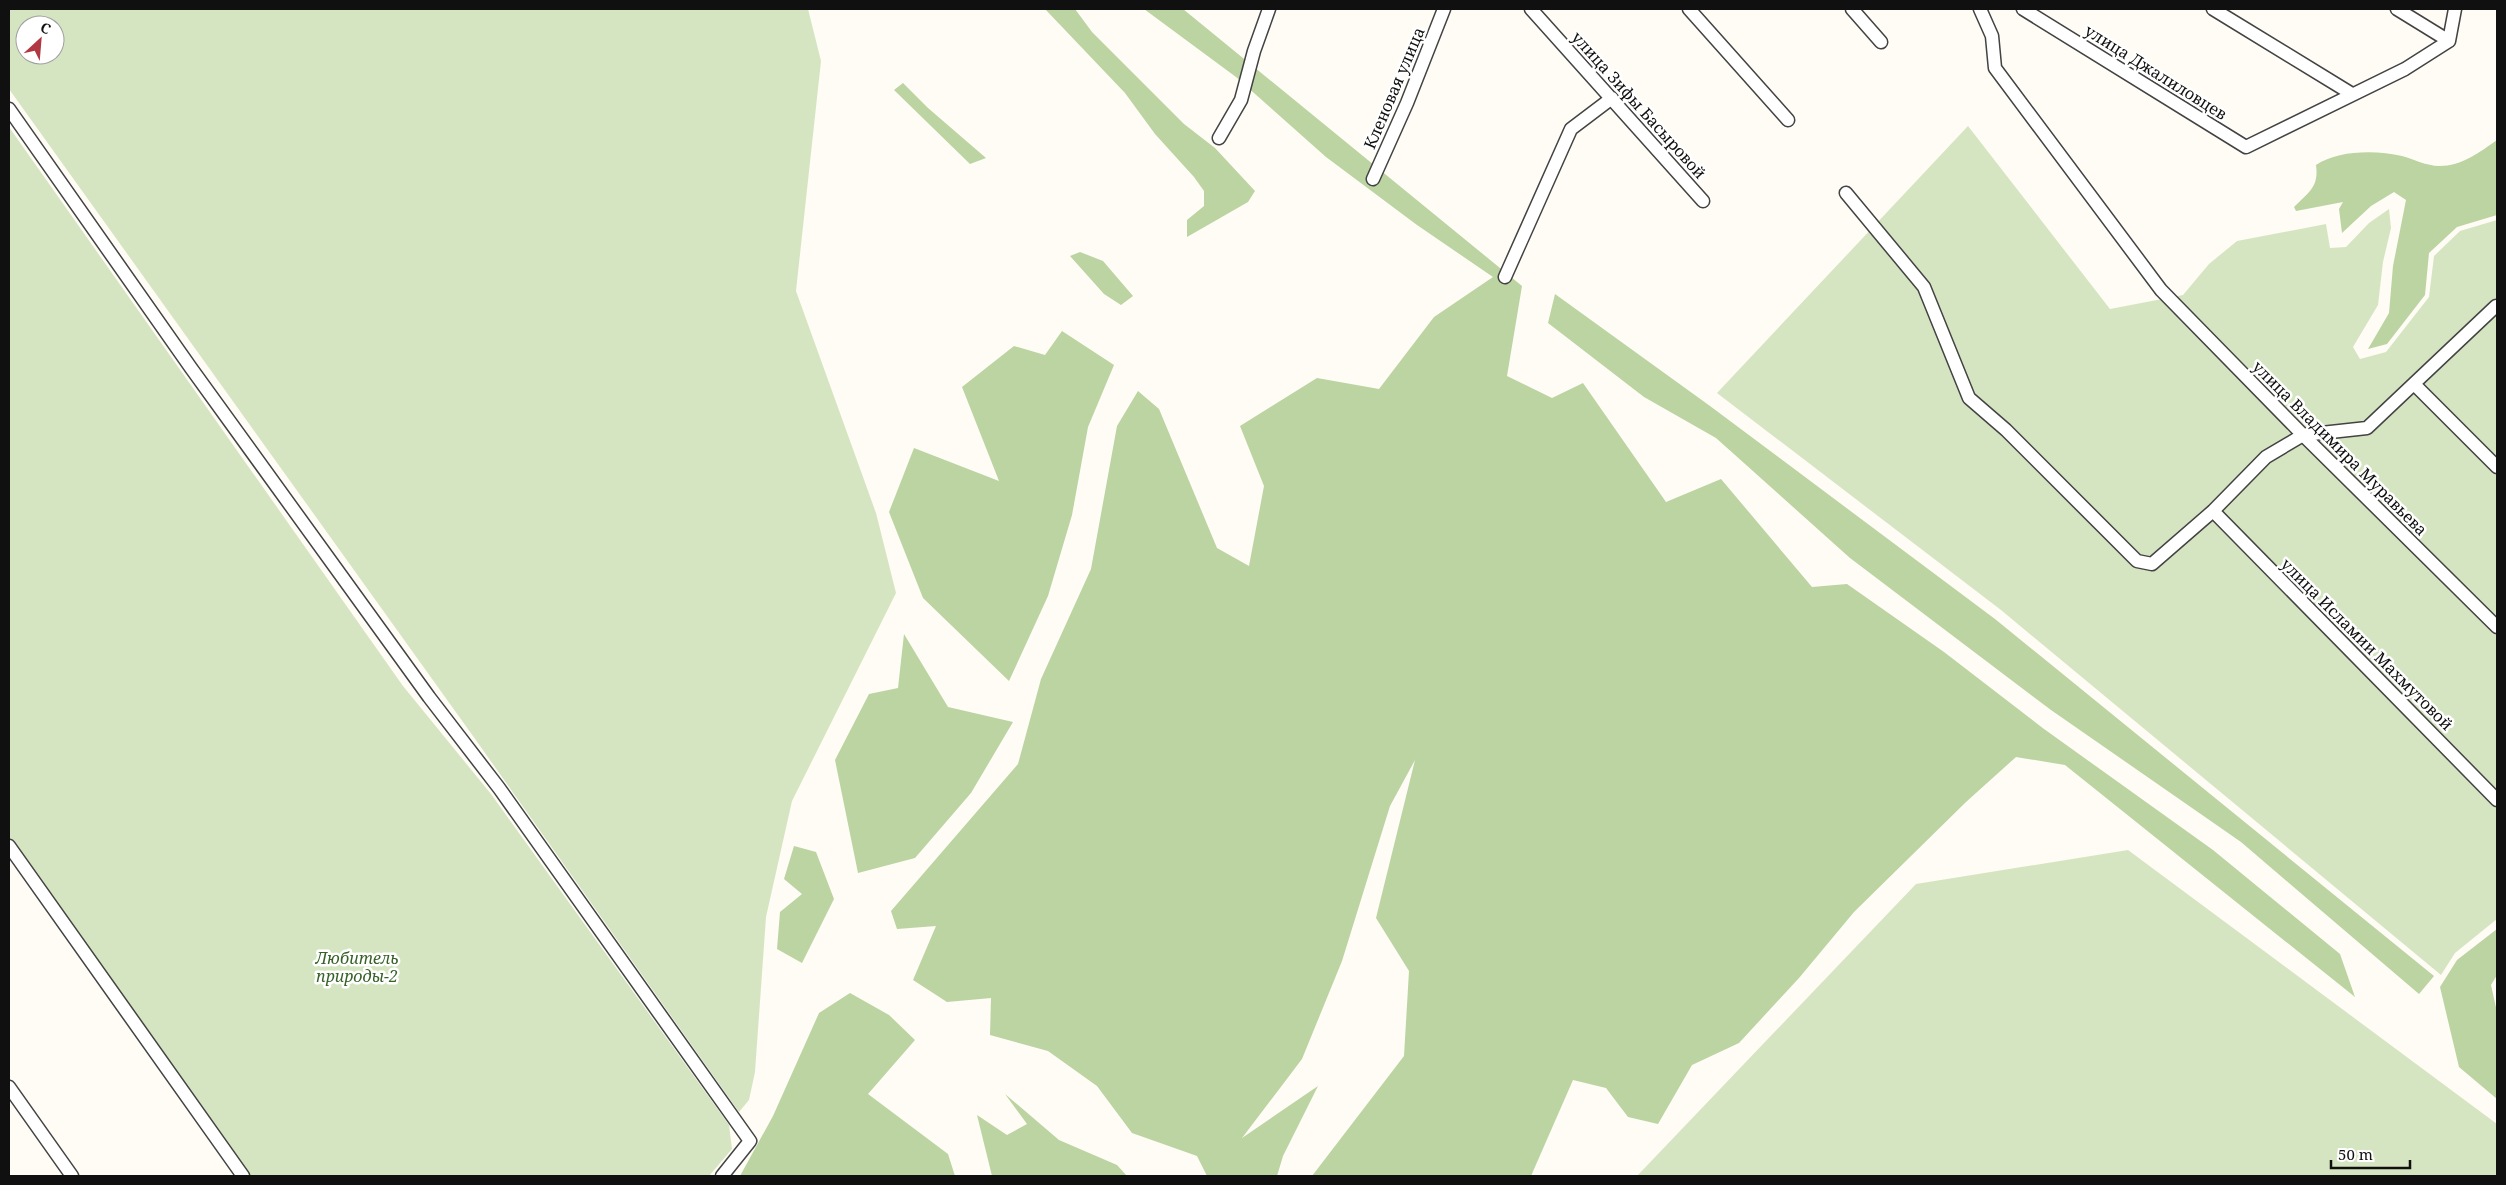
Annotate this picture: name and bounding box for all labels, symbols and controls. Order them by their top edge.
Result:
north arrow [15,15,65,65]
text: С [38,17,54,38]
street label: улица Джалиловцев [2081,19,2231,125]
street label: Кленовая улица [1358,24,1430,152]
street label: улица Зифы Басыровой [1567,27,1711,184]
street label: улица Владимира Муравьева [2248,356,2432,540]
street label: улица Исламии Махмутовой [2276,553,2458,735]
park label: Любитель природы-2 [314,947,399,987]
scale bar [2331,1138,2410,1170]
text: 50 m [2338,1144,2373,1164]

